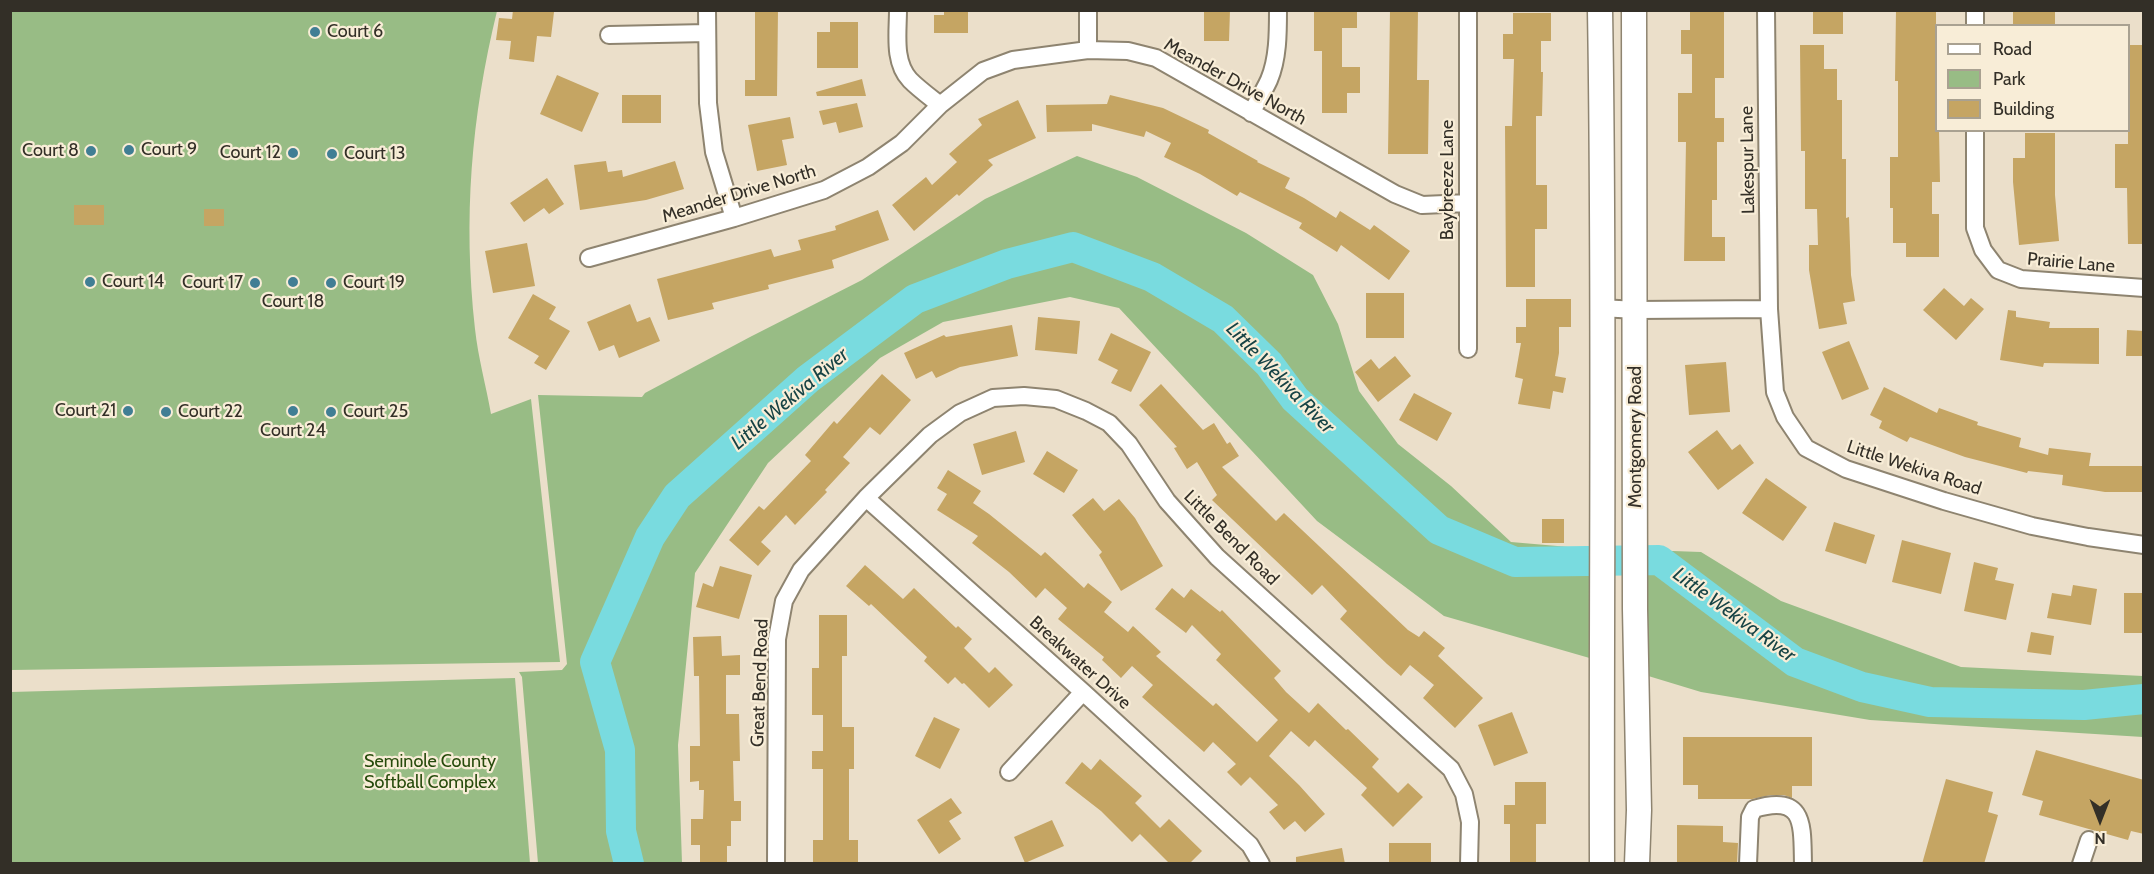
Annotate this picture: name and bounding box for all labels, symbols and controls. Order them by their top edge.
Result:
place label: Court 6 [327,21,383,43]
legend [1935,24,2130,132]
marker: Court 6 [308,25,322,39]
street label: Meander Drive North [1160,34,1310,130]
text: Road [1993,38,2032,60]
text: Park [1993,68,2025,90]
text: Building [1993,98,2054,120]
street label: Lakespur Lane [1736,106,1760,214]
street label: Baybreeze Lane [1437,120,1459,240]
place label: Court 9 [141,139,197,161]
place label: Court 8 [22,140,79,162]
place label: Court 12 [220,142,281,164]
marker: Court 9 [122,143,136,157]
place label: Court 13 [344,143,406,165]
marker: Court 8 [84,144,98,158]
marker: Court 12 [286,146,300,160]
marker: Court 13 [325,147,339,161]
street label: Meander Drive North [660,160,818,228]
street label: Prairie Lane [2026,248,2116,278]
place label: Court 14 [102,271,164,293]
place label: Court 17 [182,272,243,294]
place label: Court 19 [343,272,405,294]
marker: Court 14 [83,275,97,289]
marker: Court 18 [286,275,300,289]
marker: Court 17 [248,276,262,290]
marker: Court 19 [324,276,338,290]
place label: Court 18 [262,291,324,313]
water label: Little Wekiva River [1221,317,1339,439]
water label: Little Wekiva River [727,343,853,455]
street label: Montgomery Road [1625,366,1647,508]
place label: Court 21 [55,400,116,422]
place label: Court 22 [178,401,243,423]
place label: Court 25 [343,401,408,423]
marker: Court 21 [121,404,135,418]
marker: Court 24 [286,404,300,418]
marker: Court 22 [159,405,173,419]
marker: Court 25 [324,405,338,419]
place label: Court 24 [260,420,326,442]
street label: Little Wekiva Road [1844,436,1984,500]
street label: Little Bend Road [1179,486,1283,590]
water label: Little Wekiva River [1668,563,1800,667]
street label: Breakwater Drive [1025,612,1135,714]
street label: Great Bend Road [747,618,773,748]
park label: Seminole County Softball Complex [364,751,496,794]
north arrow [2070,790,2130,850]
text: N [2094,829,2106,848]

